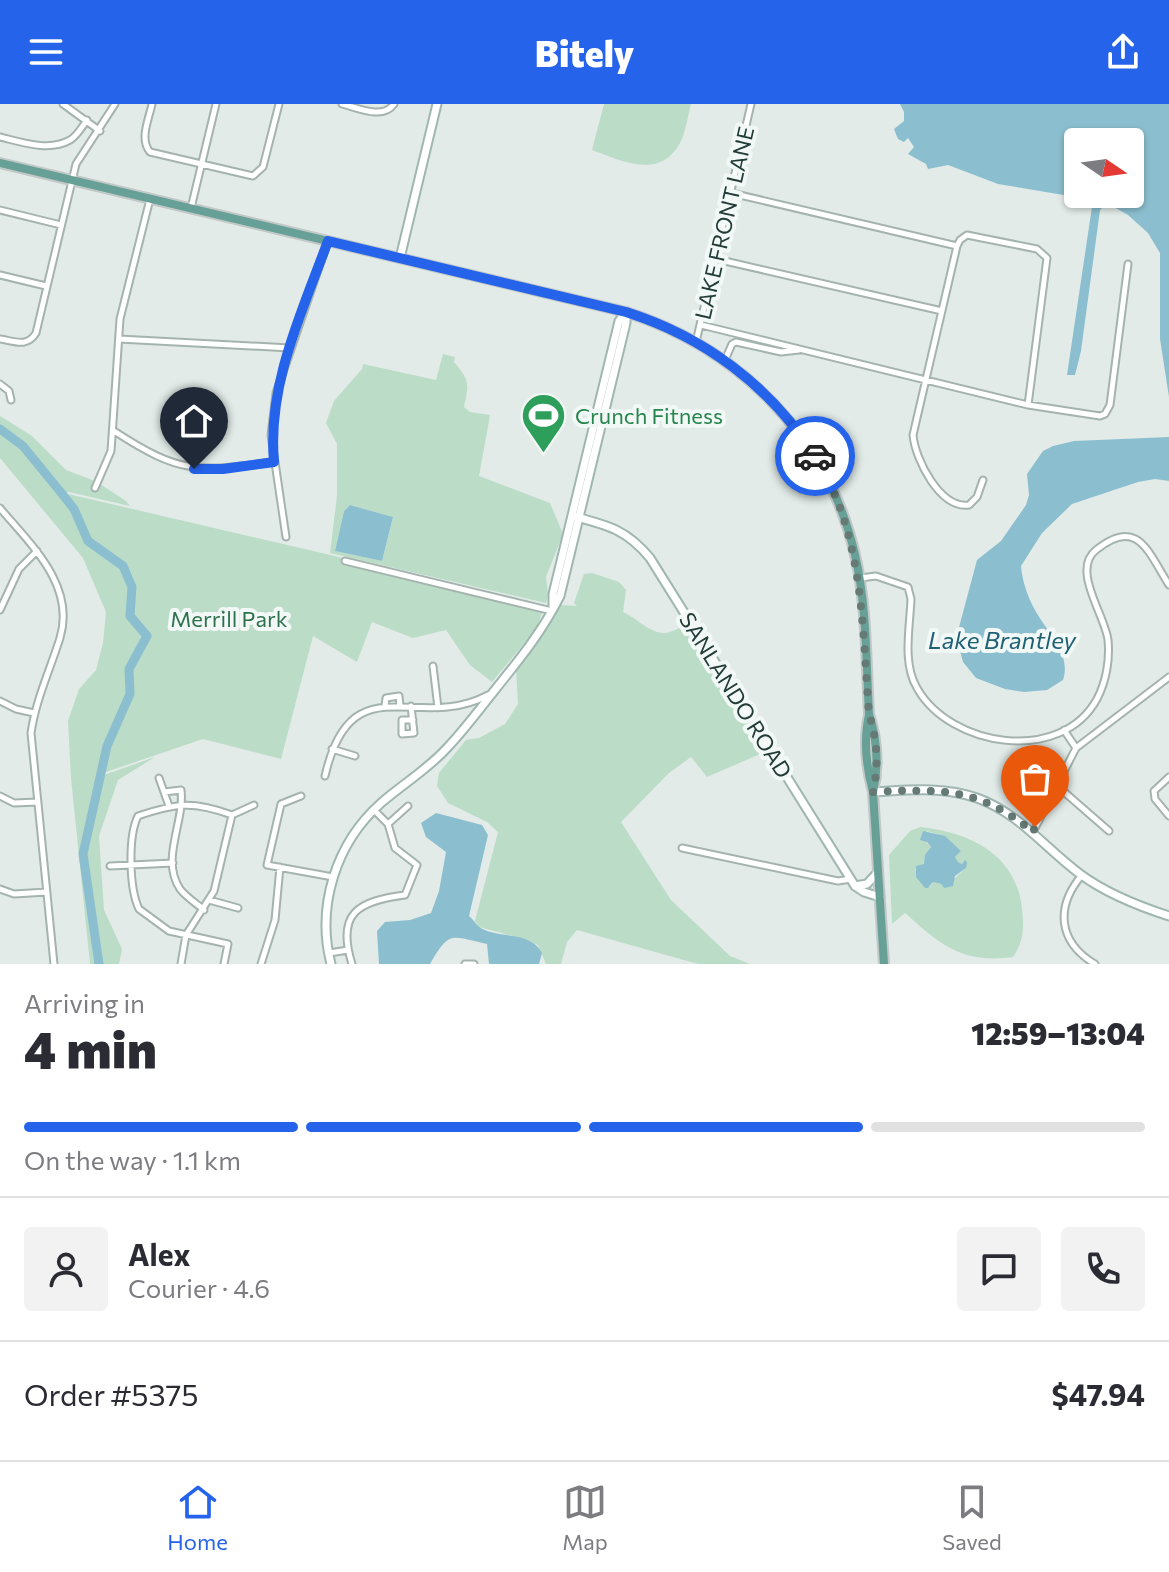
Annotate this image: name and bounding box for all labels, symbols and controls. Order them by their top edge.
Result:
icon: menu [24,30,68,74]
text: Bitely [535,30,634,74]
icon: share [1101,30,1145,74]
street label: LAKE FRONT LANE [689,124,759,322]
north arrow [1064,128,1144,208]
map controls [1064,128,1144,208]
pin [160,387,228,469]
sports icon: Crunch Fitness [520,391,568,454]
icon: home [172,399,216,443]
place label: Crunch Fitness [575,402,723,429]
courier [775,416,855,496]
icon: car [793,434,837,478]
park label: Merrill Park [170,605,288,632]
street label: SANLANDO ROAD [674,607,798,783]
water label: Lake Brantley [928,625,1078,654]
pin [1001,745,1069,827]
icon: bag [1013,757,1057,801]
text: Arriving in [24,987,145,1018]
text: 12:59–13:04 [971,1014,1145,1051]
text: 4 min [24,1016,157,1080]
text: On the way · 1.1 km [24,1144,241,1175]
button: person [24,1227,108,1311]
button: chat [957,1227,1041,1311]
button: phone [1061,1227,1145,1311]
text: Alex [128,1235,191,1272]
text: Courier · 4.6 [128,1272,270,1303]
text: Order #5375 [24,1375,199,1412]
text: $47.94 [1051,1375,1145,1412]
tab: Home [167,1480,228,1555]
tab: Map [562,1480,608,1555]
tab: Saved [942,1480,1002,1555]

